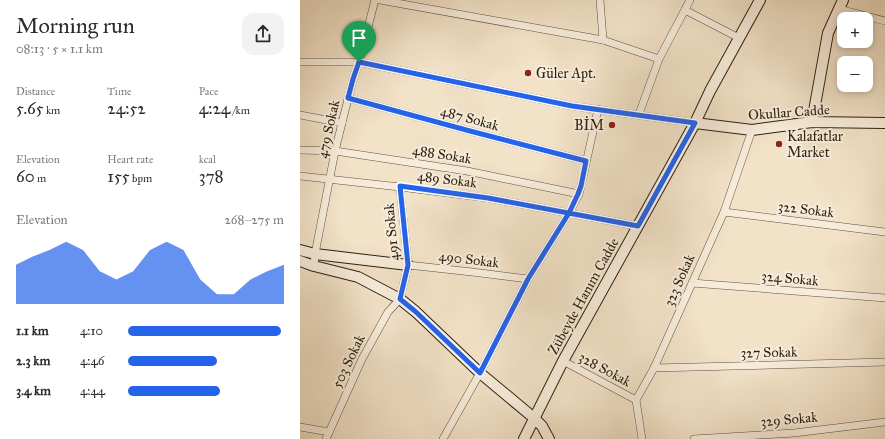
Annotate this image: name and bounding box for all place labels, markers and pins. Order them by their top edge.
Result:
pin [342,21,376,62]
place label: Güler Apt. [536,65,596,82]
marker: Güler Apt. [523,68,533,78]
place label: BİM [574,116,604,134]
marker: BİM [607,120,617,130]
place label: Kalafatlar Market [787,128,844,161]
marker: Kalafatlar Market [774,139,784,149]

